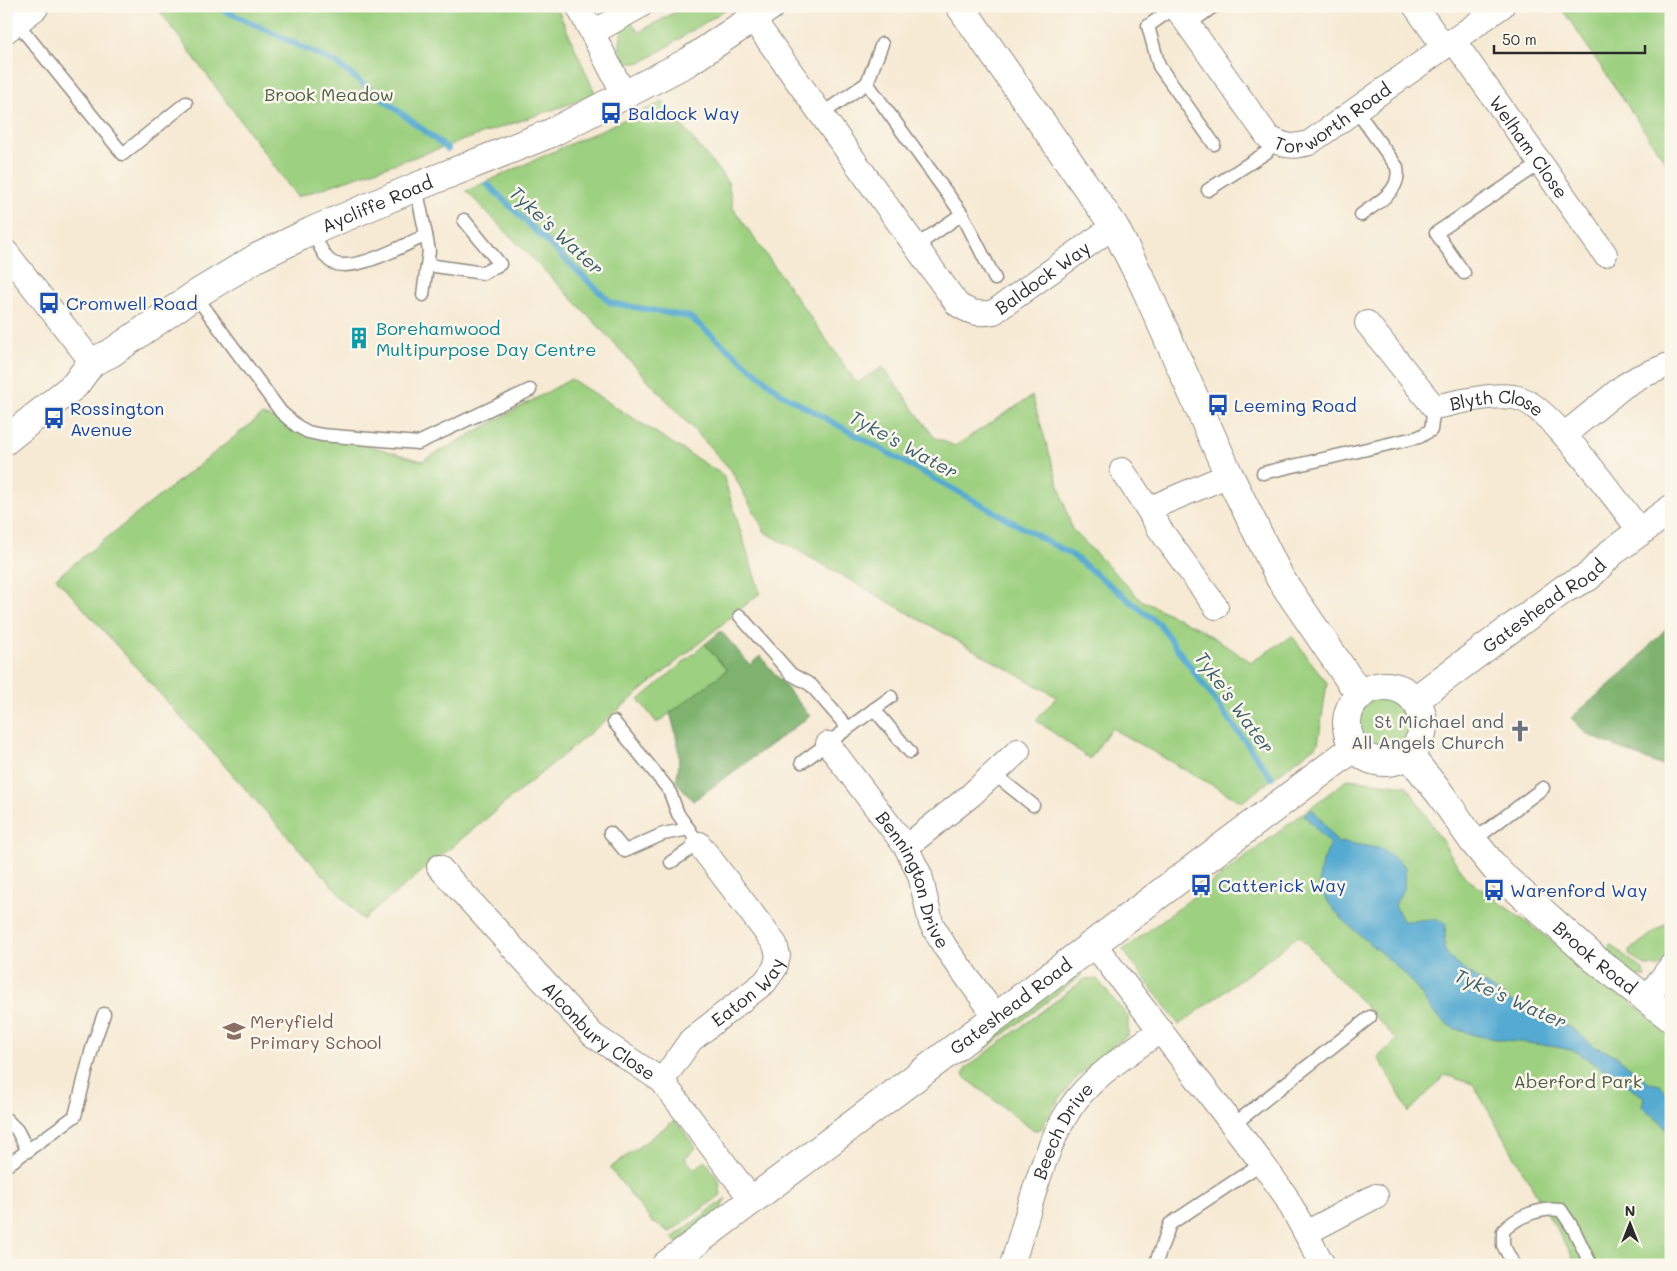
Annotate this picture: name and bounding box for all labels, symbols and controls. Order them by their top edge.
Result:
scale bar [1494,22,1646,54]
text: 50 m [1502,29,1537,49]
street label: Torworth Road [1271,77,1395,158]
park label: Brook Meadow [264,82,394,106]
street label: Welham Close [1484,91,1574,203]
bus stop icon: Baldock Way [598,100,624,126]
place label: Baldock Way [628,101,739,125]
street label: Aycliffe Road [318,170,436,238]
water label: Tyke's Water [505,180,609,280]
street label: Baldock Way [990,235,1095,320]
bus stop icon: Cromwell Road [36,290,62,316]
place label: Cromwell Road [66,291,198,315]
place label: Borehamwood Multipurpose Day Centre [376,316,596,361]
building icon: Borehamwood Multipurpose Day Centre [346,325,372,351]
street label: Blyth Close [1447,384,1549,422]
bus stop icon: Leeming Road [1205,392,1231,418]
place label: Leeming Road [1234,393,1357,417]
place label: Rossington Avenue [70,396,164,441]
water label: Tyke's Water [845,404,963,484]
bus stop icon: Rossington Avenue [41,405,67,431]
street label: Gateshead Road [1477,554,1611,658]
water label: Tyke's Water [1190,646,1280,758]
place label: St Michael and All Angels Church [1351,709,1504,754]
church icon: St Michael and All Angels Church [1507,718,1533,744]
street label: Bennington Drive [871,806,955,953]
bus stop icon: Catterick Way [1188,872,1214,898]
place label: Catterick Way [1218,873,1346,897]
bus stop icon: Warenford Way [1481,877,1507,903]
place label: Warenford Way [1510,878,1647,902]
street label: Brook Road [1548,916,1642,999]
street label: Gateshead Road [945,952,1076,1060]
street label: Eaton Way [706,956,789,1032]
water label: Tyke's Water [1451,962,1571,1034]
street label: Alconbury Close [538,976,660,1085]
place label: Meryfield Primary School [250,1009,382,1054]
school or university icon: Meryfield Primary School [221,1018,247,1044]
park label: Aberford Park [1514,1069,1642,1093]
street label: Beech Drive [1027,1077,1098,1183]
north arrow [1604,1198,1654,1248]
text: N [1625,1201,1635,1220]

